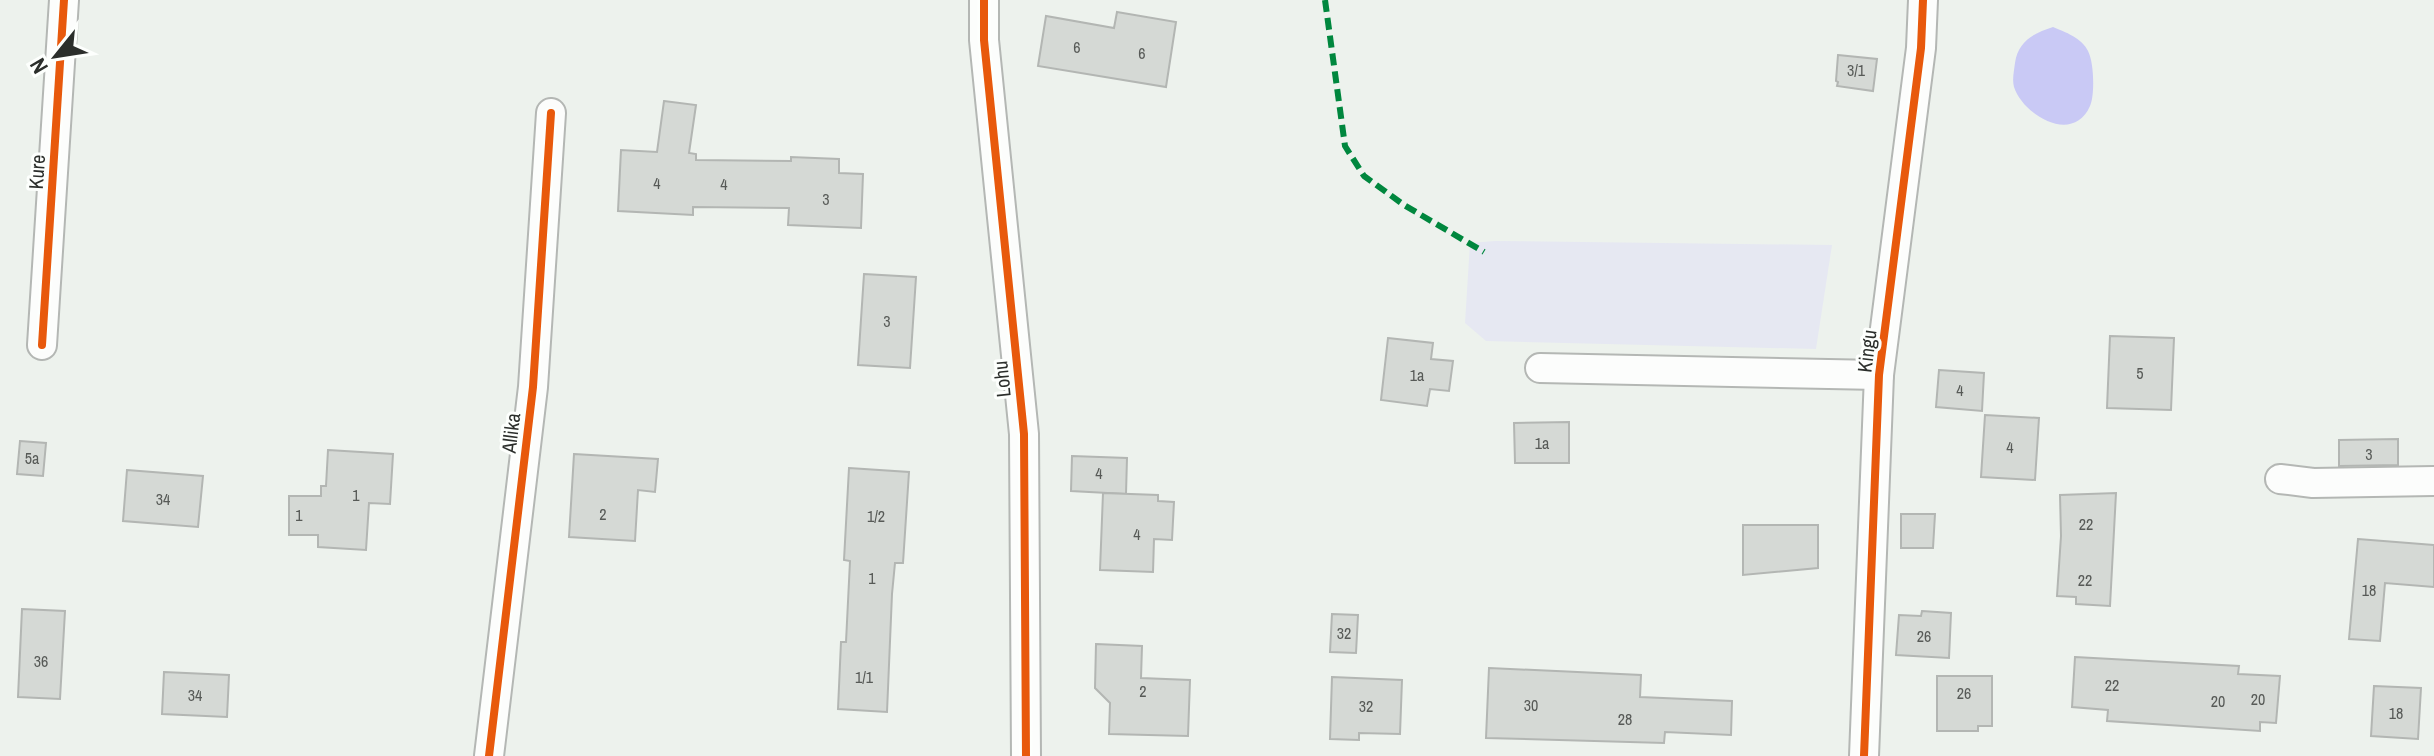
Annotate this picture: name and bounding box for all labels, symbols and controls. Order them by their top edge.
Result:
north arrow [16,16,96,96]
house number: 6 [1073,36,1081,58]
house number: 6 [1138,42,1146,64]
text: N [22,53,55,79]
house number: 3/1 [1847,59,1866,81]
street label: Kure [22,154,51,190]
house number: 4 [653,172,661,194]
house number: 4 [720,173,728,195]
house number: 3 [822,188,830,210]
house number: 3 [883,310,891,332]
street label: Kingu [1850,328,1883,374]
street label: Lohu [986,359,1017,399]
house number: 5 [2136,362,2144,384]
house number: 1a [1410,364,1425,386]
house number: 4 [1956,379,1964,401]
street label: Allika [495,411,526,455]
house number: 1a [1535,432,1550,454]
house number: 4 [2006,436,2014,458]
house number: 3 [2365,443,2373,465]
house number: 5a [25,447,40,469]
house number: 4 [1095,462,1103,484]
house number: 1 [352,484,360,506]
house number: 34 [156,488,170,510]
house number: 2 [599,503,607,525]
house number: 1 [295,504,303,526]
house number: 1/2 [867,505,885,527]
house number: 22 [2079,513,2093,535]
house number: 4 [1133,523,1141,545]
house number: 1 [868,567,876,589]
house number: 22 [2078,569,2092,591]
house number: 18 [2362,579,2376,601]
house number: 32 [1337,622,1351,644]
house number: 26 [1917,625,1931,647]
house number: 36 [34,650,48,672]
house number: 1/1 [855,666,874,688]
house number: 22 [2105,674,2119,696]
house number: 2 [1139,680,1147,702]
house number: 26 [1957,682,1971,704]
house number: 34 [188,684,202,706]
house number: 20 [2251,688,2265,710]
house number: 20 [2211,690,2225,712]
house number: 30 [1524,694,1538,716]
house number: 32 [1359,695,1373,717]
house number: 18 [2389,702,2403,724]
house number: 28 [1618,708,1632,730]

